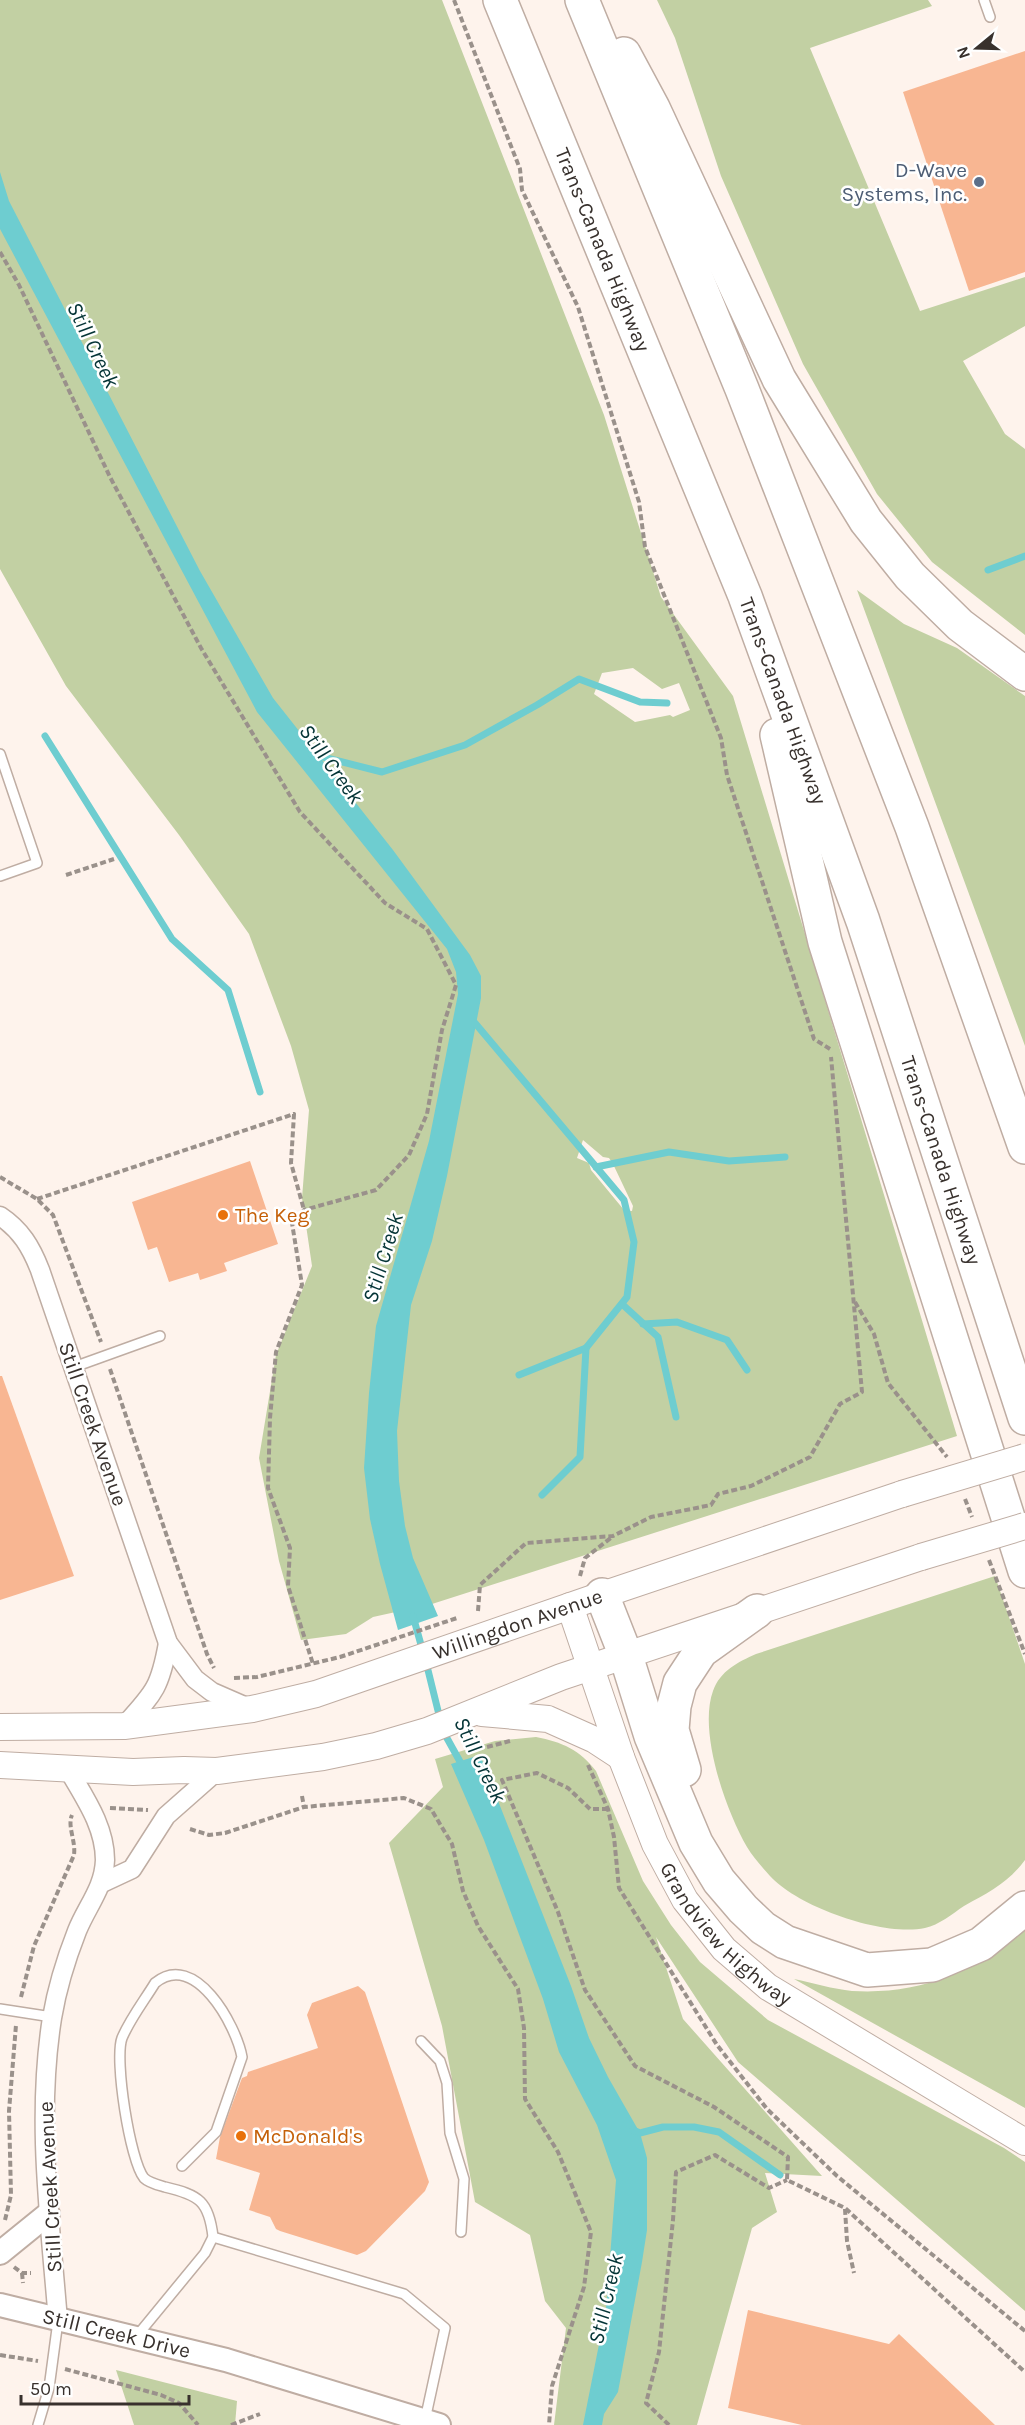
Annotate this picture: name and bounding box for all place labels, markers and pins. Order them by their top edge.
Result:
place label: D-Wave Systems, Inc. [842,158,967,206]
marker: D-Wave Systems, Inc. [972,175,986,189]
place label: The Keg [235,1203,309,1227]
marker: The Keg [216,1208,230,1222]
place label: McDonald's [253,2124,363,2148]
marker: McDonald's [234,2129,248,2143]

